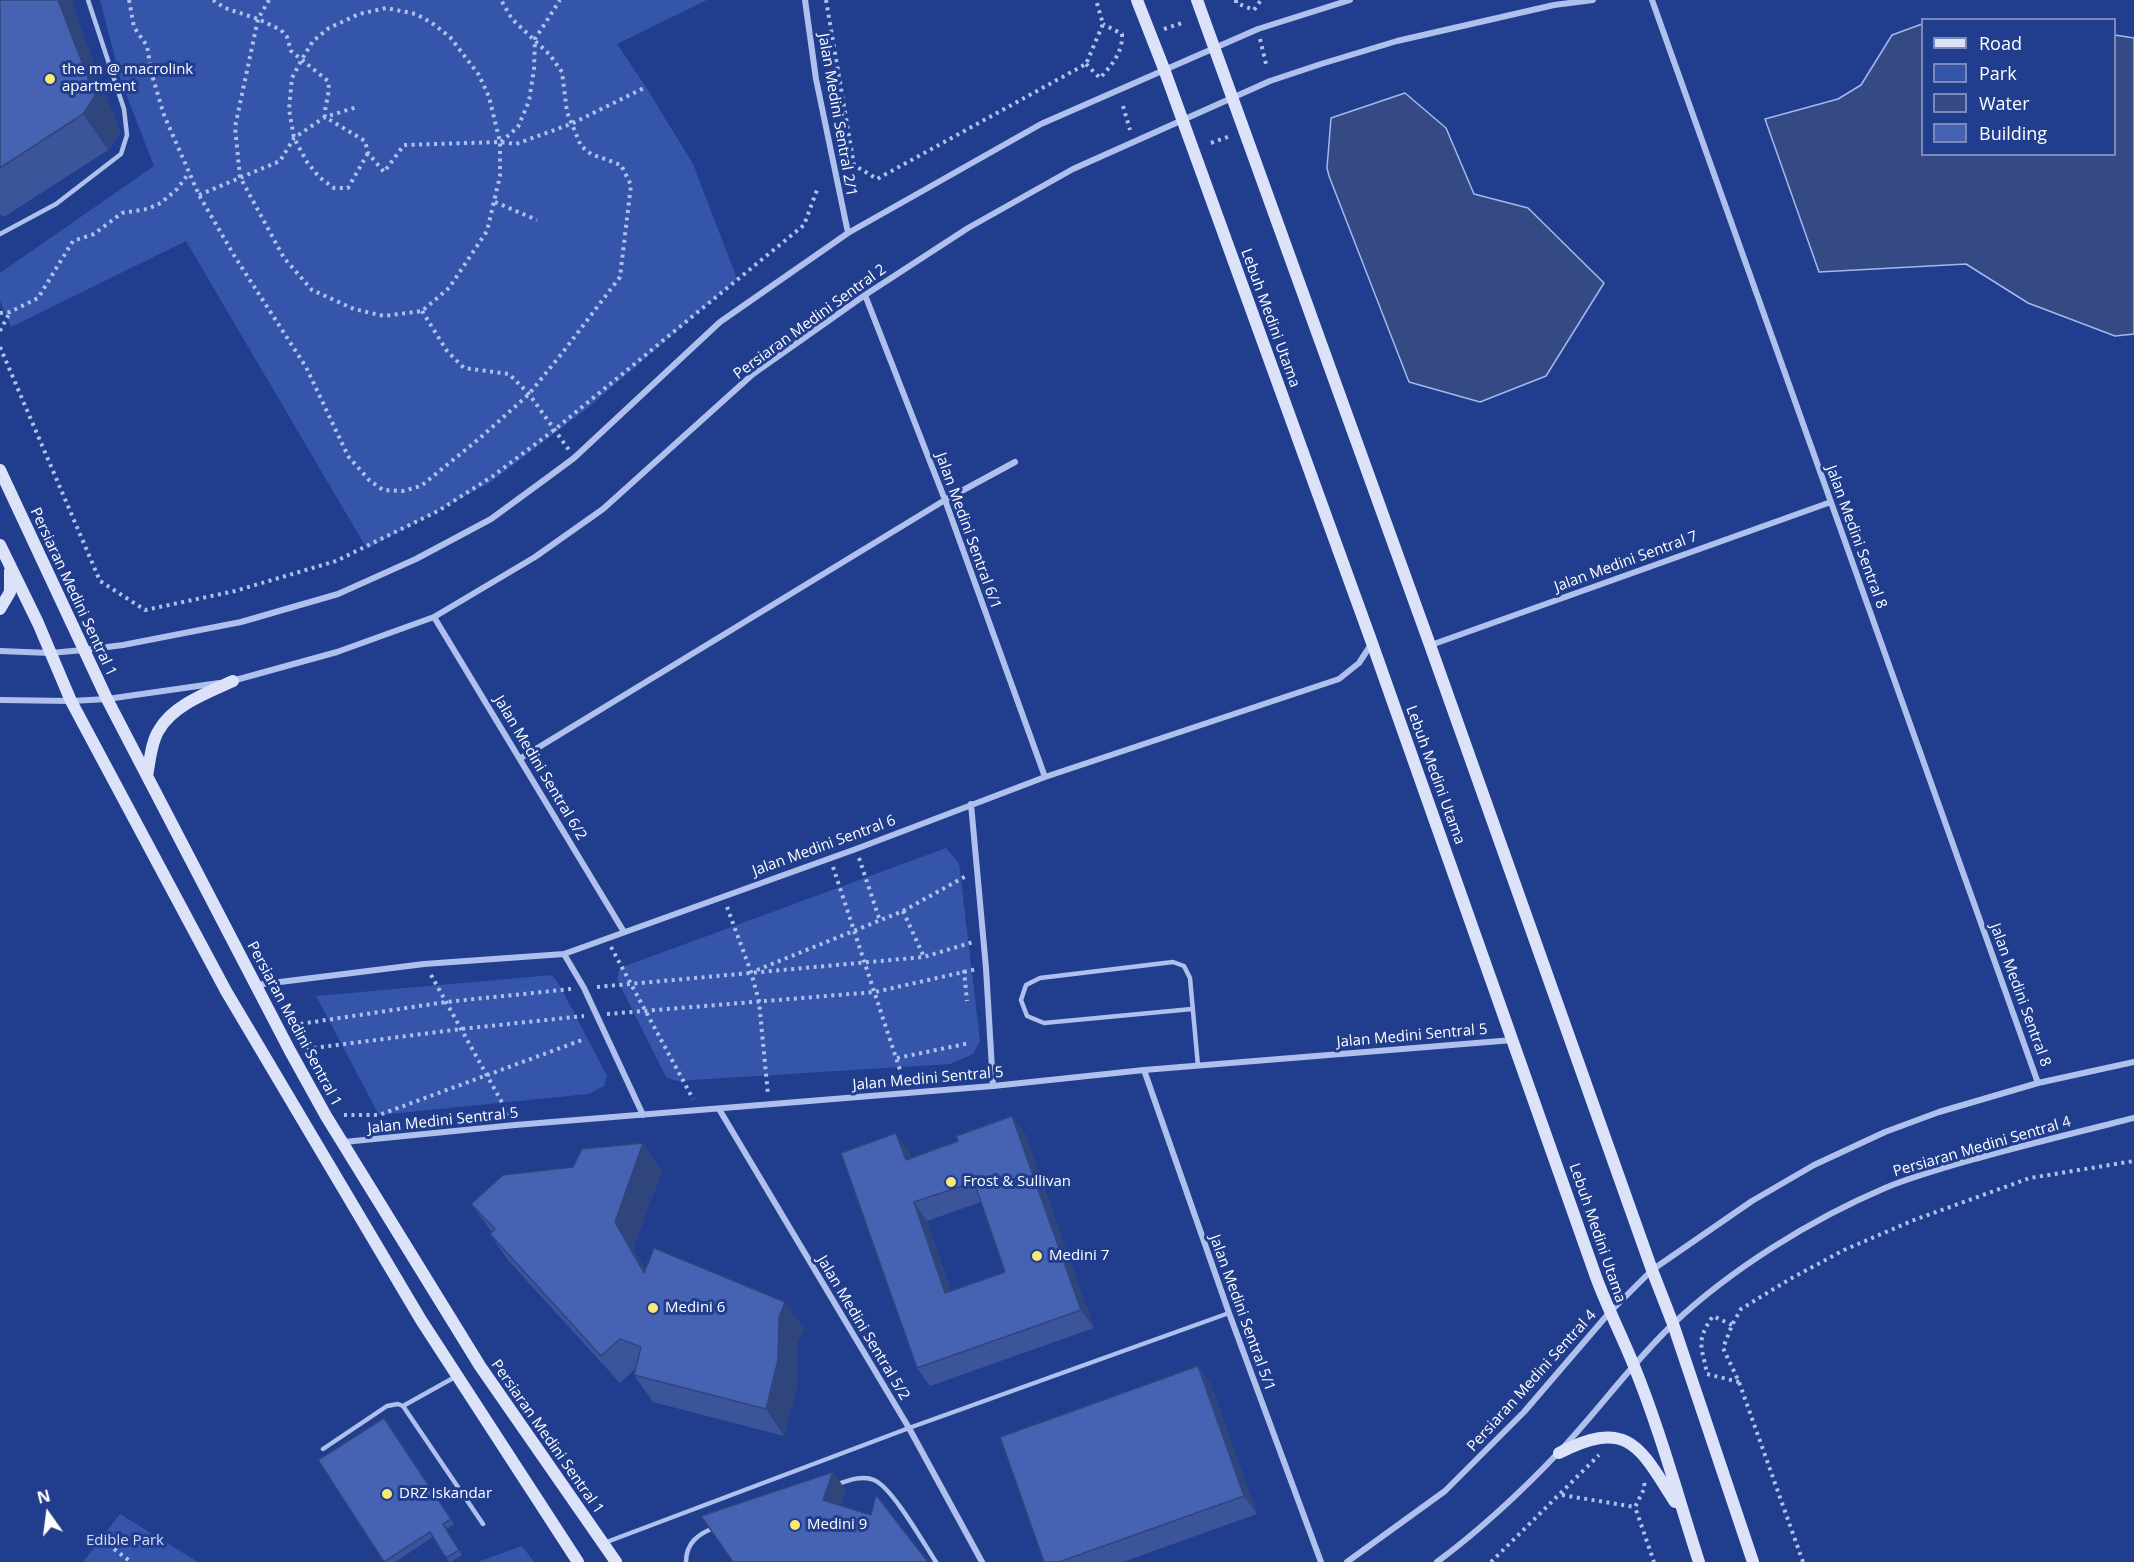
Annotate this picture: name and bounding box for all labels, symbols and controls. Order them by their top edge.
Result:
legend [1921,18,2116,156]
text: Road [1979,31,2022,55]
street label: Jalan Medini Sentral 2/1 [814,32,860,198]
place label: the m @ macrolink apartment [62,61,193,96]
text: Park [1979,61,2017,85]
marker: the m @ macrolink apartment [43,72,57,86]
text: Water [1979,91,2030,115]
text: Building [1979,121,2047,145]
street label: Lebuh Medini Utama [1237,246,1303,390]
street label: Persiaran Medini Sentral 2 [730,261,890,383]
street label: Jalan Medini Sentral 6/1 [931,450,1005,612]
street label: Jalan Medini Sentral 8 [1822,463,1890,611]
street label: Persiaran Medini Sentral 1 [26,505,120,679]
street label: Jalan Medini Sentral 7 [1552,528,1700,596]
street label: Jalan Medini Sentral 6/2 [490,693,590,843]
street label: Lebuh Medini Utama [1402,703,1468,847]
street label: Jalan Medini Sentral 6 [750,812,898,880]
street label: Jalan Medini Sentral 8 [1986,921,2054,1069]
street label: Persiaran Medini Sentral 1 [243,939,345,1109]
street label: Jalan Medini Sentral 5 [1336,1020,1488,1052]
street label: Jalan Medini Sentral 5 [852,1063,1004,1095]
street label: Jalan Medini Sentral 5 [367,1104,519,1138]
street label: Persiaran Medini Sentral 4 [1891,1113,2073,1181]
street label: Lebuh Medini Utama [1565,1161,1629,1305]
place label: Frost & Sullivan [963,1173,1071,1191]
marker: Frost & Sullivan [944,1175,958,1189]
street label: Jalan Medini Sentral 5/1 [1205,1232,1279,1394]
place label: Medini 7 [1049,1247,1109,1265]
marker: Medini 7 [1030,1249,1044,1263]
street label: Jalan Medini Sentral 5/2 [813,1253,913,1403]
place label: Medini 6 [665,1299,725,1317]
marker: Medini 6 [646,1301,660,1315]
street label: Persiaran Medini Sentral 4 [1464,1307,1600,1455]
street label: Persiaran Medini Sentral 1 [487,1356,607,1518]
north arrow [18,1484,78,1544]
text: N [35,1484,53,1509]
place label: DRZ Iskandar [399,1485,492,1503]
marker: DRZ Iskandar [380,1487,394,1501]
place label: Medini 9 [807,1516,867,1534]
marker: Medini 9 [788,1518,802,1532]
park label: Edible Park [86,1532,164,1550]

